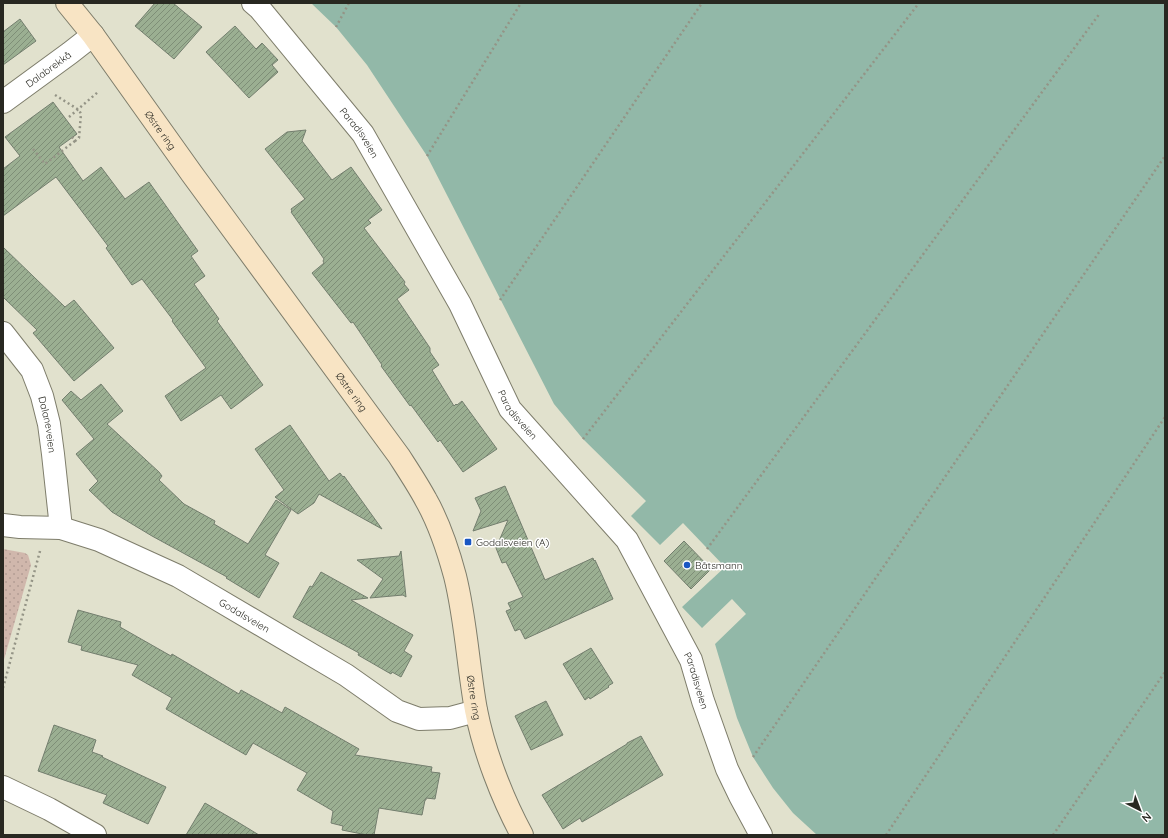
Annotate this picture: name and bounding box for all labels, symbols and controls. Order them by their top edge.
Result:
street label: Dalabrekkå [23,48,74,90]
street label: Paradisveien [337,105,382,160]
street label: Østre ring [142,108,179,152]
street label: Østre ring [333,370,371,414]
street label: Paradisveien [495,387,540,442]
street label: Dalaneveien [36,395,59,454]
place label: Godalsveien (A) [476,536,549,549]
marker: Godalsveien (A) [463,537,473,547]
place label: Båtsmann [695,559,743,572]
marker: Båtsmann [682,560,692,570]
street label: Godalsveien [217,595,272,635]
street label: Paradisveien [681,649,712,711]
street label: Østre ring [464,674,484,721]
north arrow [1120,790,1160,830]
text: N [1139,810,1154,825]

